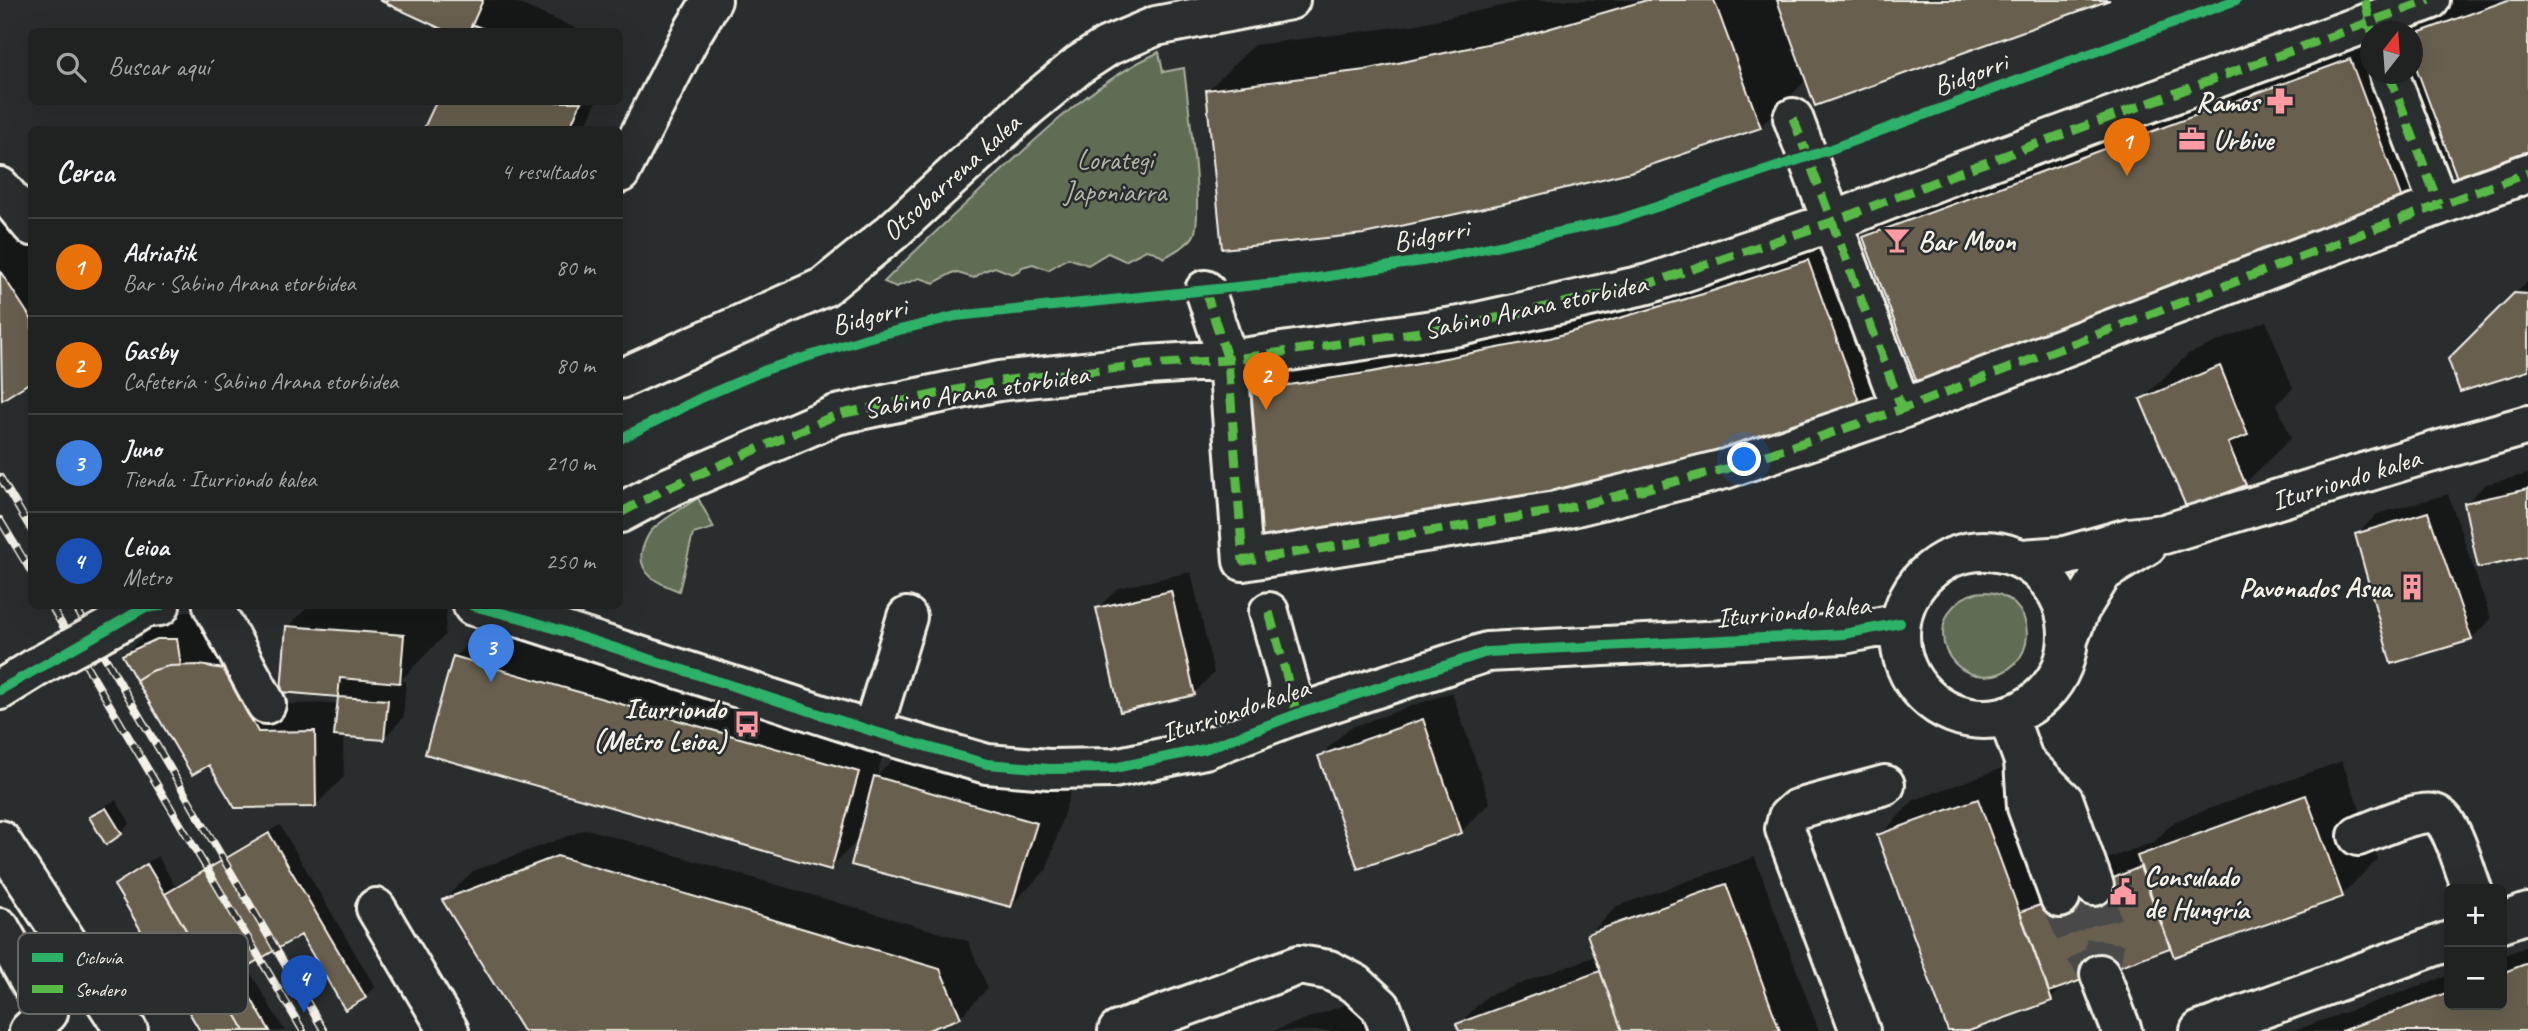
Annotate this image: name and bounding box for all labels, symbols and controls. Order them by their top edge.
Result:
north arrow [2360,21,2423,84]
search box [28,28,623,105]
street label: Bidgorri [1928,43,2015,103]
icon: search [52,48,90,86]
text: Buscar aquí [108,50,210,83]
place label: Ramos [2196,84,2262,119]
pharmacy icon: Ramos [2265,86,2295,116]
street label: Otsobarrena kalea [874,104,1029,249]
pin: 1 [2104,118,2150,176]
place label: Urbive [2213,122,2276,157]
office icon: Urbive [2177,124,2207,154]
park label: Lorategi Japoniarra [1062,142,1168,209]
text: Cerca [56,153,114,191]
text: 4 resultados [501,157,595,186]
street label: Bidgorri [1390,210,1475,259]
place label: Bar Moon [1918,223,2017,258]
bar icon: Bar Moon [1882,225,1912,255]
text: Adriatik [123,236,195,269]
text: 1 [74,253,84,282]
text: 80 m [556,253,595,282]
street label: Sabino Arana etorbidea [1420,265,1652,347]
text: Bar · Sabino Arana etorbidea [123,269,355,298]
street label: Bidgorri [828,288,914,343]
text: Gasby [123,334,177,367]
text: 2 [74,351,84,380]
text: 80 m [556,351,595,380]
pin: 2 [1243,352,1289,410]
street label: Sabino Arana etorbidea [861,356,1093,426]
text: Cafetería · Sabino Arana etorbidea [123,367,398,396]
text: Juno [123,432,162,465]
street label: Iturriondo kalea [2267,439,2427,518]
your location [1727,442,1761,476]
text: 3 [74,449,84,478]
text: 210 m [546,449,595,478]
text: Tienda · Iturriondo kalea [123,465,316,494]
text: Leioa [123,530,169,563]
text: 4 [74,547,84,576]
text: 250 m [546,547,595,576]
text: Metro [123,563,171,592]
place label: Pavonados Asua [2239,570,2393,605]
building icon: Pavonados Asua [2397,572,2427,602]
street label: Iturriondo kalea [1715,587,1873,635]
pin: 3 [468,624,514,682]
street label: Iturriondo kalea [1156,669,1315,750]
place label: Iturriondo (Metro Leioa) [593,691,728,758]
bus stop icon: Iturriondo (Metro Leioa) [732,709,762,739]
place label: Consulado de Hungría [2144,859,2251,926]
public building icon: Consulado de Hungría [2108,877,2138,907]
map controls [2444,884,2507,1010]
button: + [2444,884,2507,947]
legend [18,933,248,1014]
text: Ciclovía [75,946,124,970]
button: − [2444,947,2507,1010]
pin: 4 [281,955,327,1013]
text: Sendero [75,978,127,1002]

